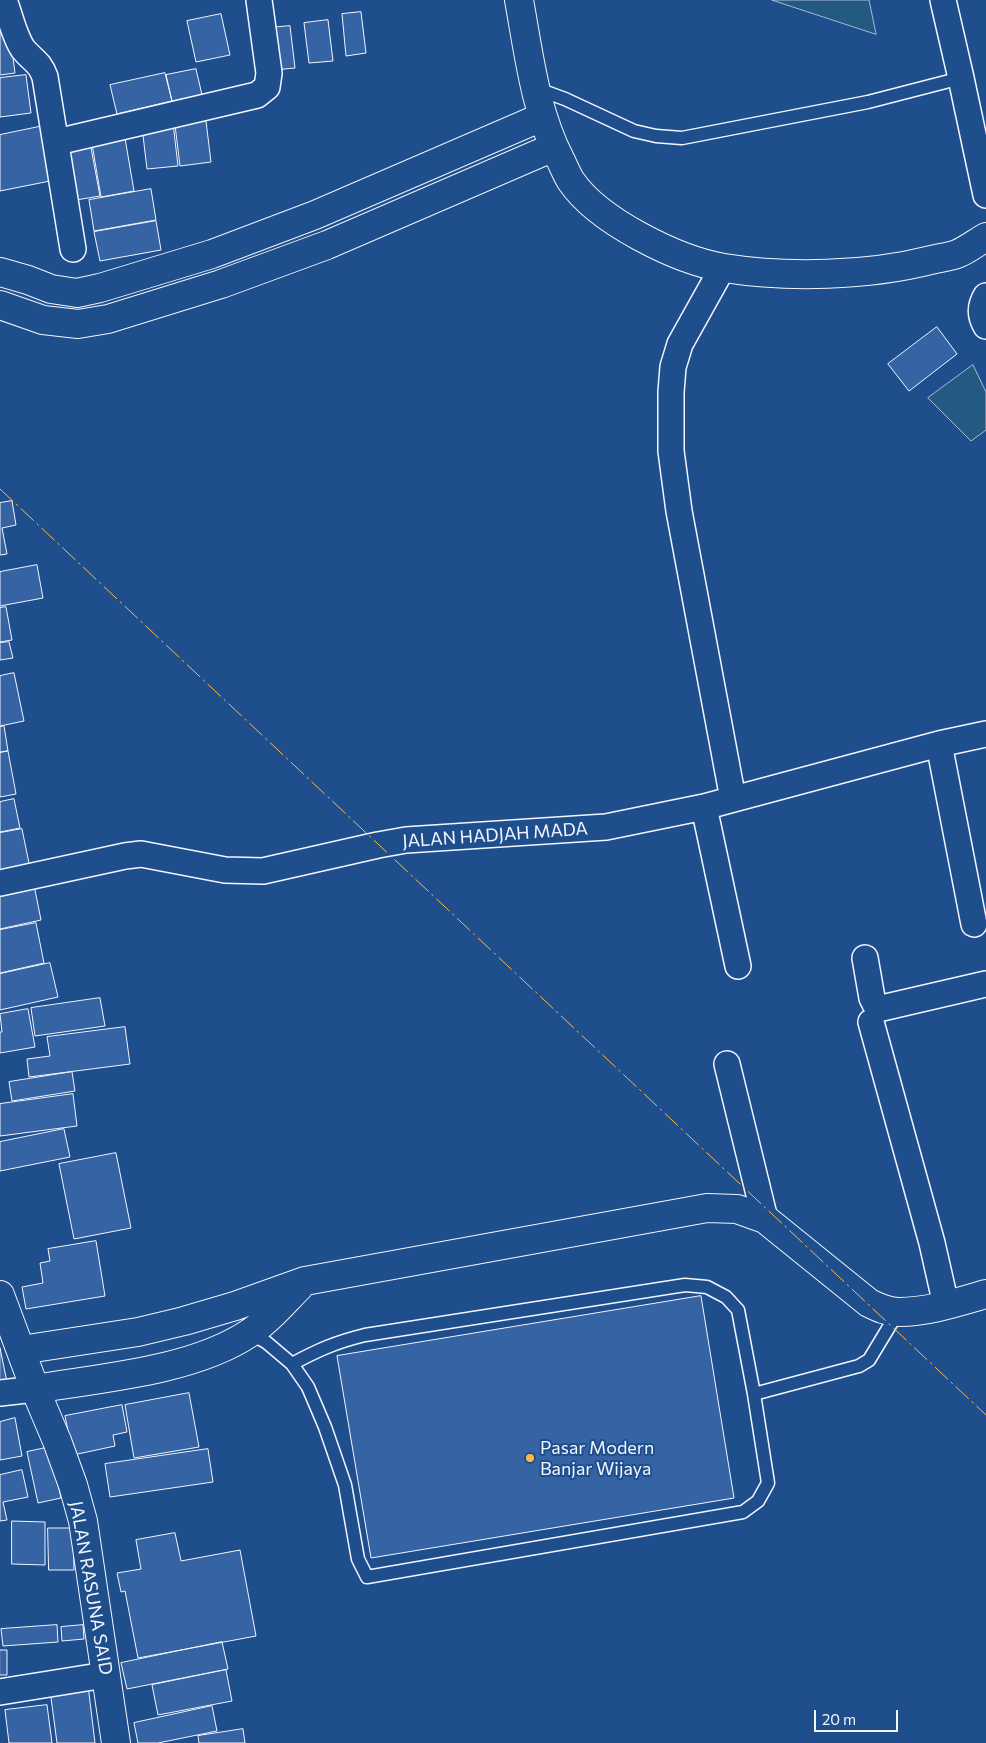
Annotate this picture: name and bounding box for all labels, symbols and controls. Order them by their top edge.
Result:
street label: JALAN HADJAH MADA [401,818,589,852]
place label: Pasar Modern Banjar Wijaya [540,1437,654,1480]
marker: Pasar Modern Banjar Wijaya [524,1452,536,1464]
street label: JALAN RASUNA SAID [65,1499,117,1677]
scale bar [816,1700,900,1732]
text: 20 m [822,1710,856,1728]

